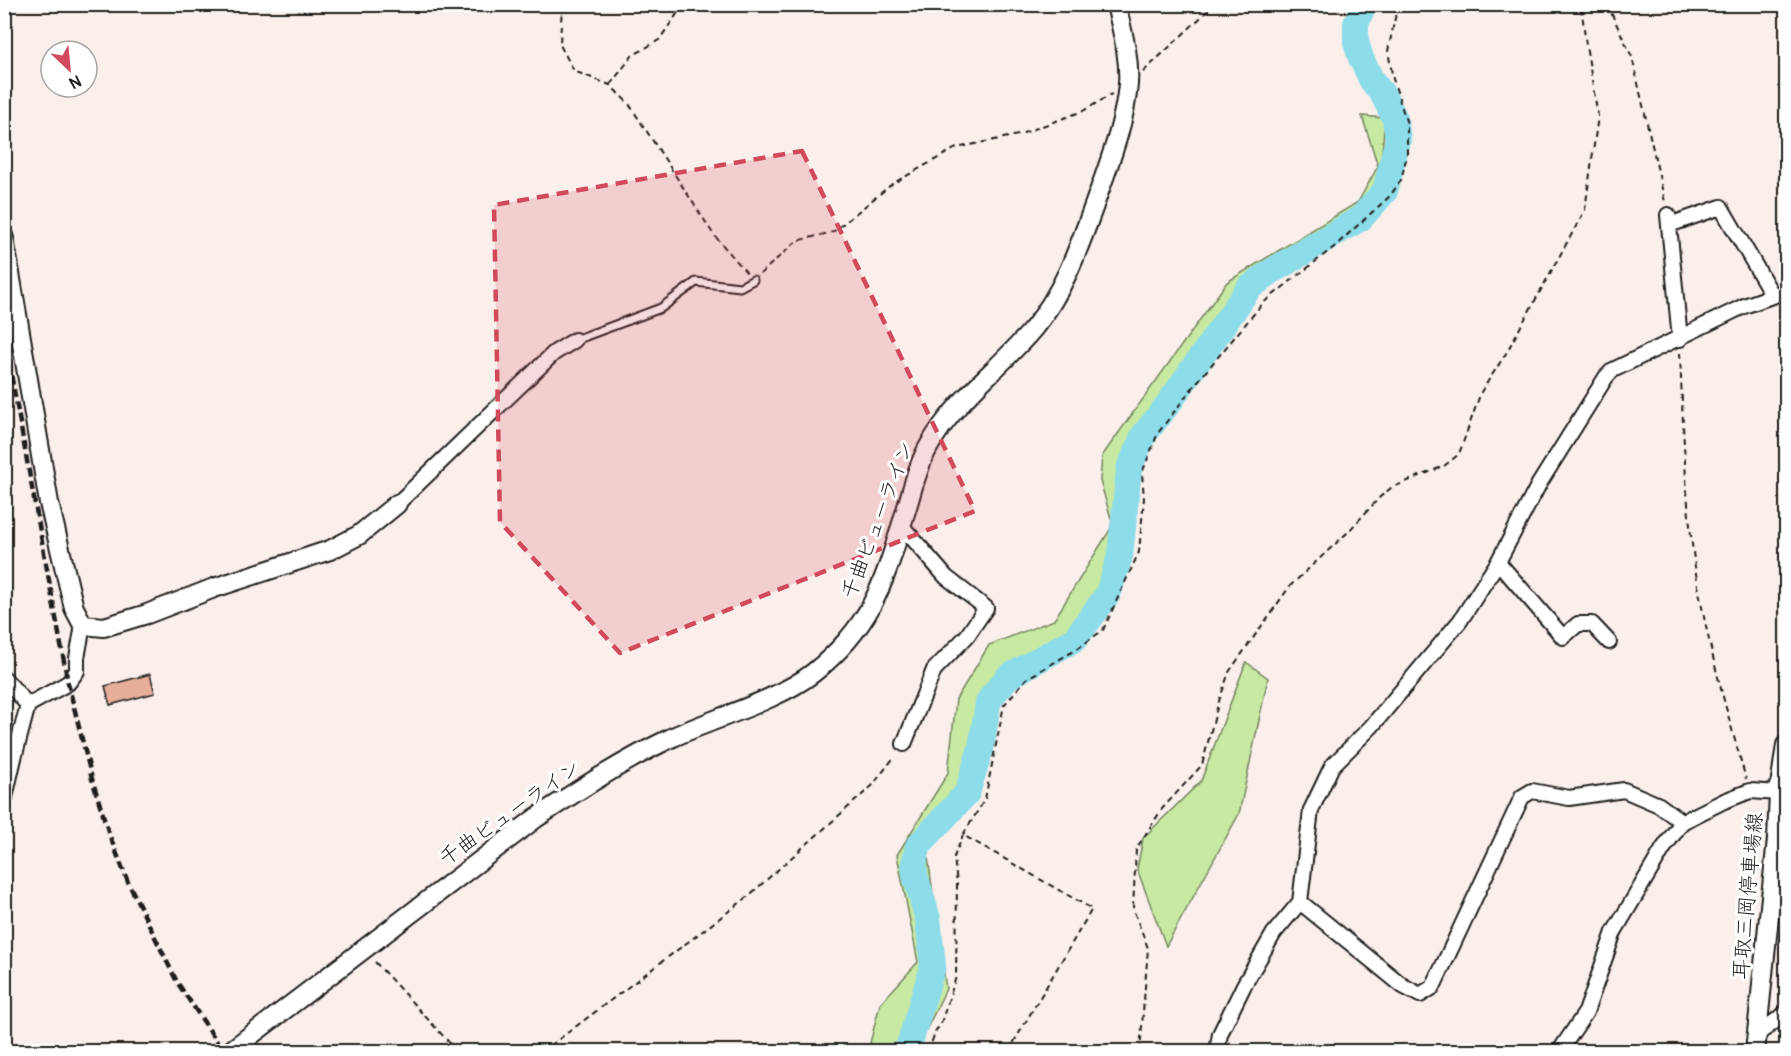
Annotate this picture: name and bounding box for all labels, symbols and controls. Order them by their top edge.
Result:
north arrow [39,39,99,99]
text: N [66,70,84,93]
street label: 千曲ビューライン [835,437,921,603]
street label: 千曲ビューライン [434,754,586,872]
street label: 耳取三岡停車場線 [1727,811,1769,981]

